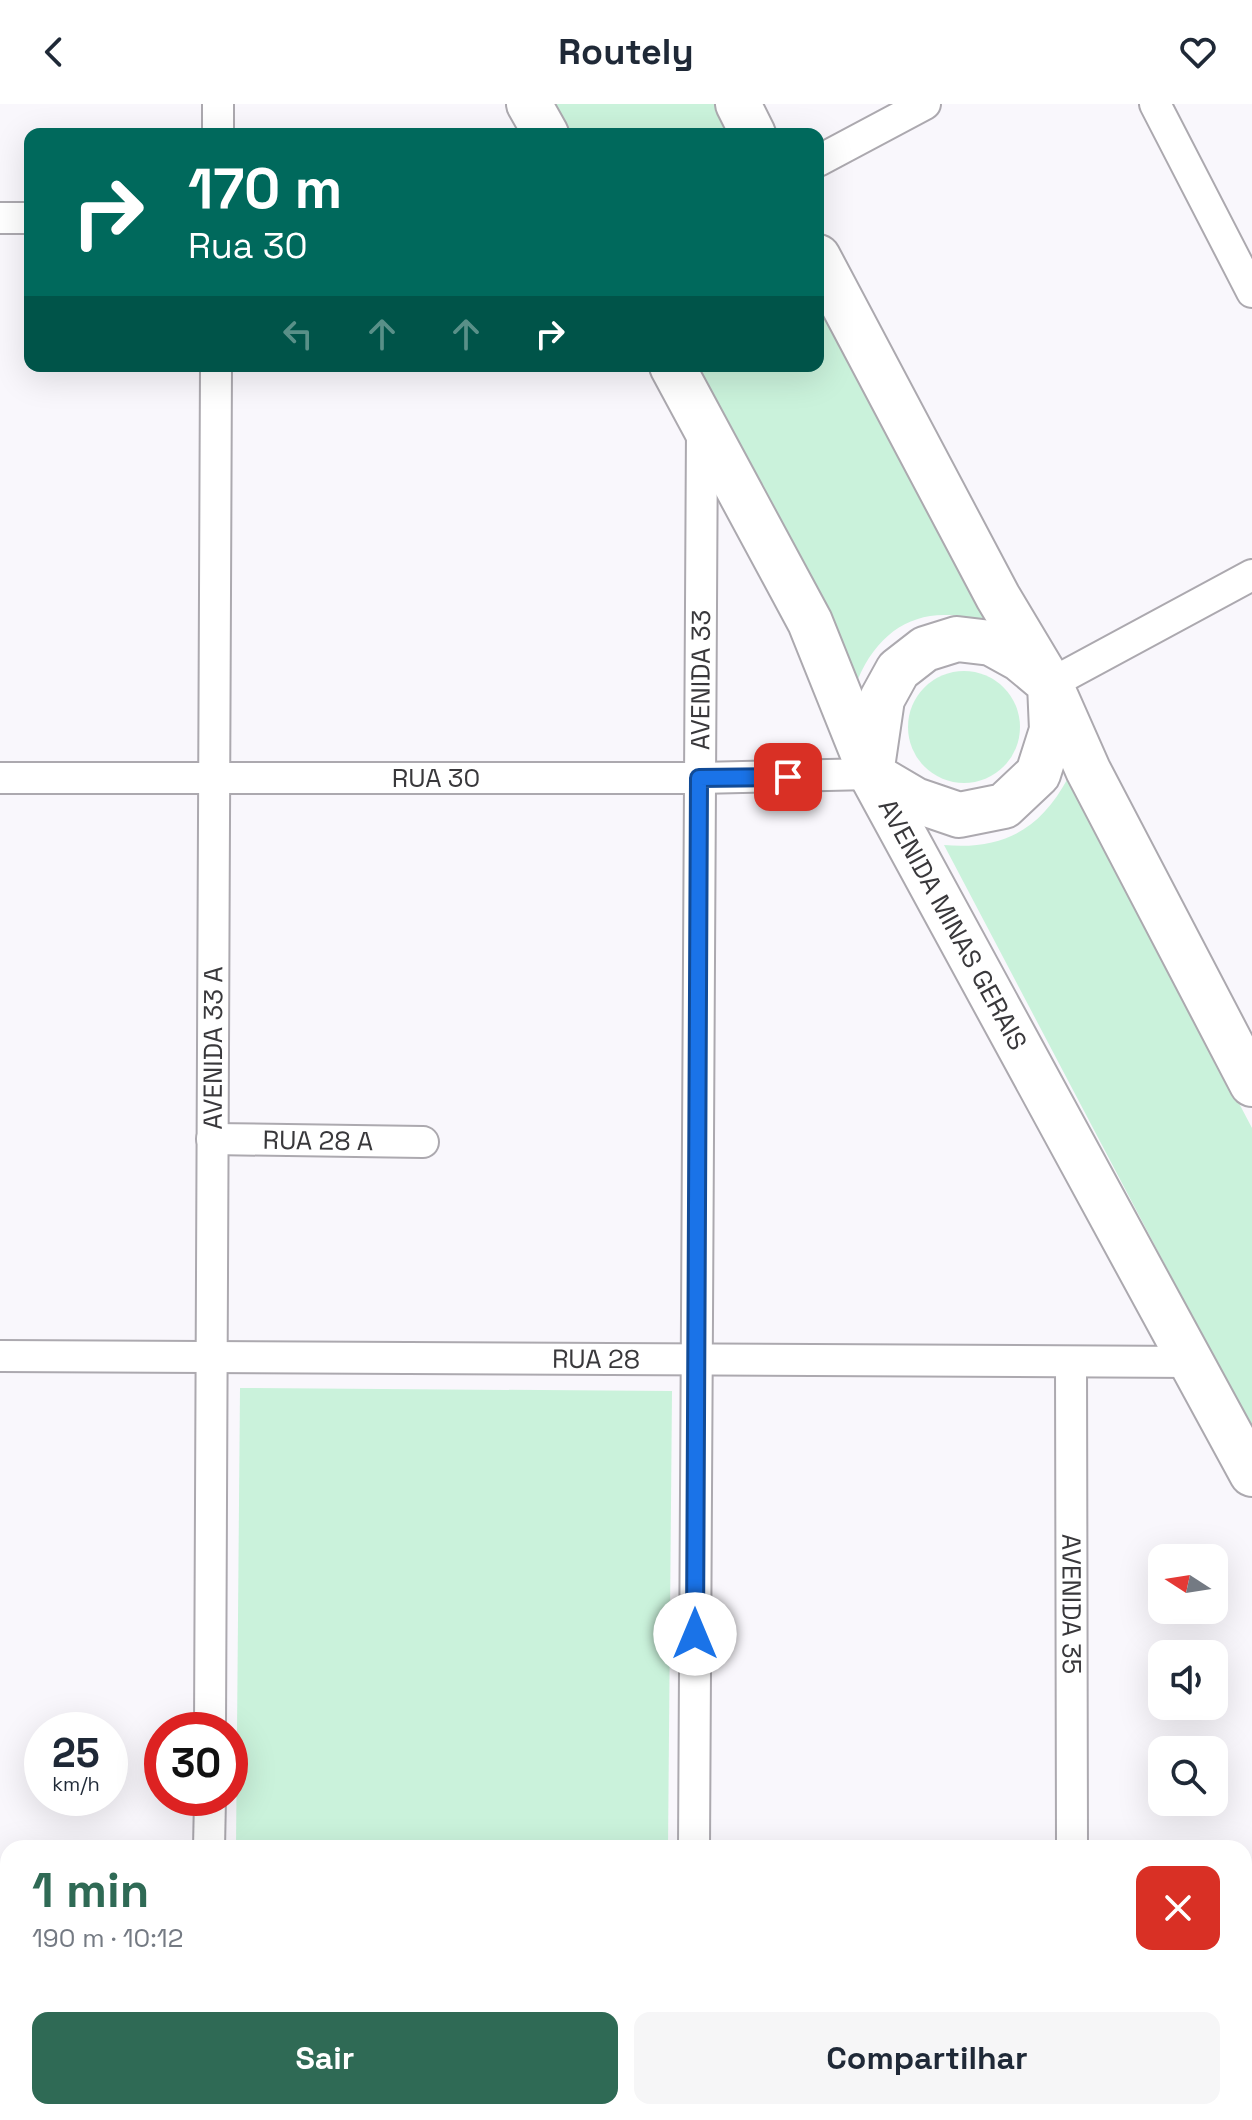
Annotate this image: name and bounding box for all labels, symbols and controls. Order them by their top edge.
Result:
text: Routely [558,29,694,75]
icon: back [32,30,76,74]
icon: heart [1176,30,1220,74]
text: 170 m [188,153,342,224]
icon: right [56,160,160,264]
text: Rua 30 [188,223,308,269]
icon: left [276,312,320,356]
icon: ahead [360,312,404,356]
icon: ahead [444,312,488,356]
icon: right [528,312,572,356]
street label: AVENIDA 33 [683,610,718,750]
pin [754,743,822,811]
icon: arrive [766,755,810,799]
street label: RUA 30 [392,761,480,795]
street label: AVENIDA MINAS GERAIS [871,793,1035,1056]
street label: AVENIDA 33 A [196,966,230,1130]
street label: RUA 28 A [262,1123,374,1158]
street label: RUA 28 [552,1342,640,1376]
street label: AVENIDA 35 [1054,1534,1089,1674]
north arrow [1148,1544,1228,1624]
map controls [1148,1544,1228,1816]
position arrow [653,1592,737,1676]
button: sound [1148,1640,1228,1720]
speed limit sign: 30 [144,1712,248,1816]
text: 25 [52,1728,100,1779]
button: search [1148,1736,1228,1816]
text: km/h [52,1771,100,1797]
text: 1 min [32,1860,149,1921]
button: close [1136,1866,1220,1950]
text: 190 m · 10:12 [32,1921,183,1955]
button: Sair [32,2012,618,2104]
button: Compartilhar [634,2012,1220,2104]

